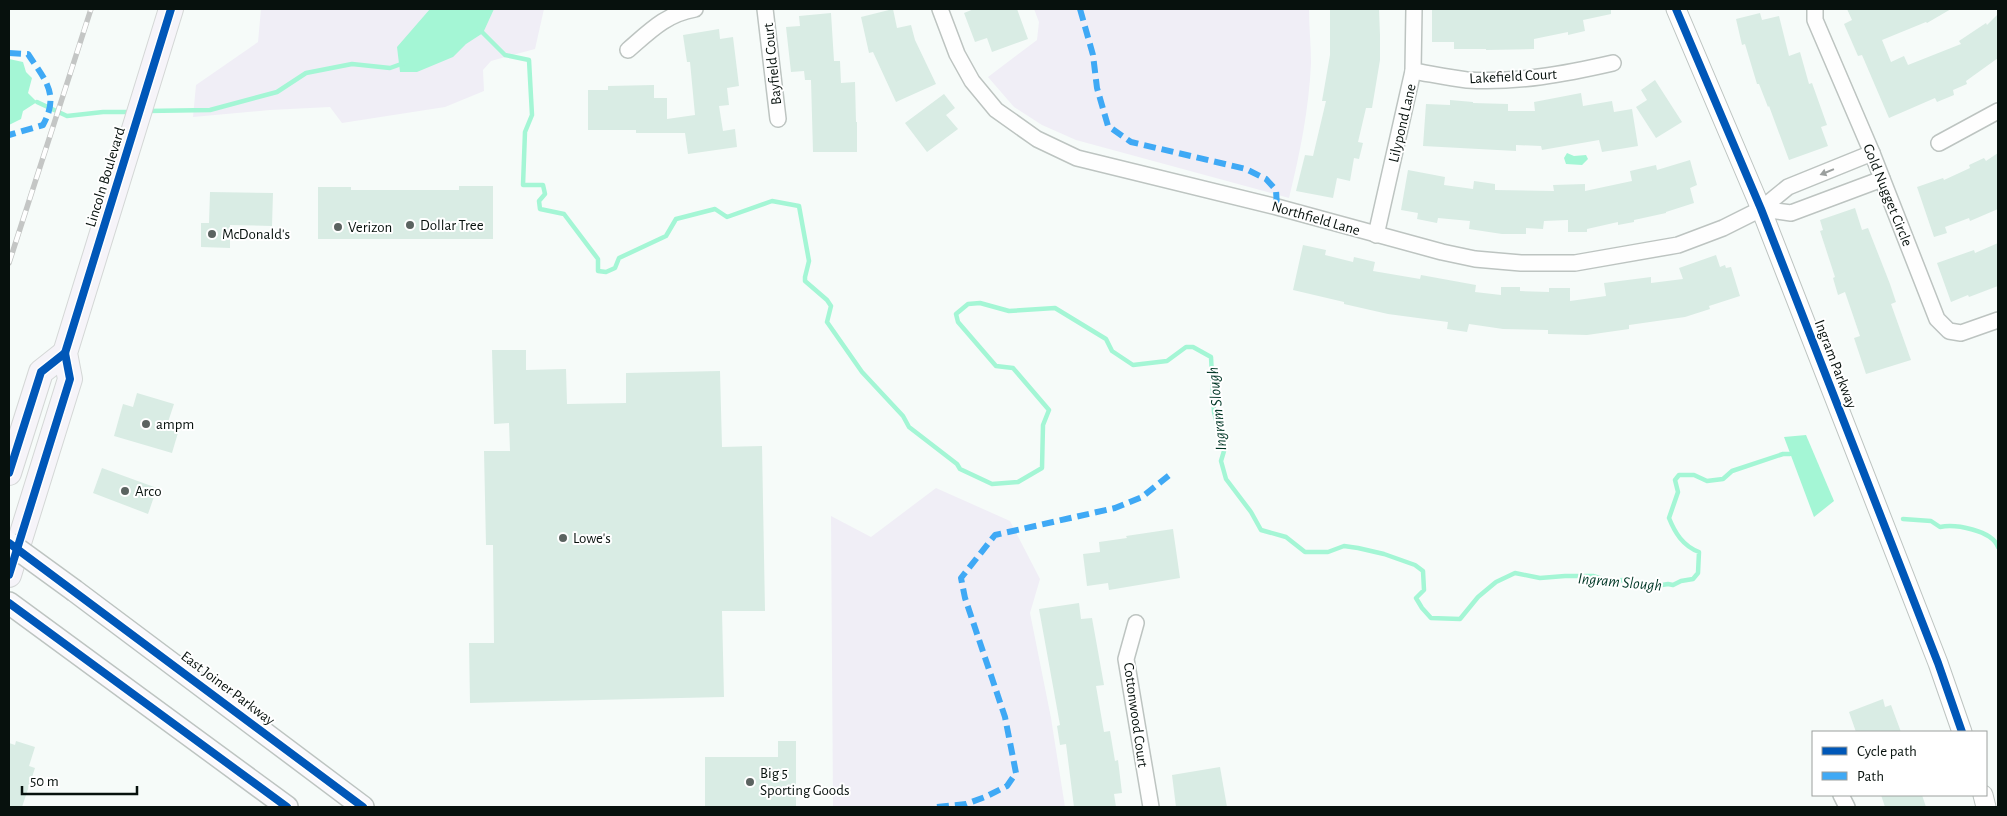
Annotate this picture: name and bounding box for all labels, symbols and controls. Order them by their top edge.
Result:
street label: Bayfield Court [761,22,784,106]
street label: Lakefield Court [1469,67,1558,86]
street label: Lilypond Lane [1386,82,1419,164]
street label: Lincoln Boulevard [83,125,128,229]
street label: Gold Nugget Circle [1860,142,1915,249]
one-way arrow [1820,168,1834,176]
street label: Northfield Lane [1270,199,1362,238]
place label: Dollar Tree [420,218,484,233]
marker: Dollar Tree [404,219,416,231]
place label: Verizon [348,220,392,235]
marker: Verizon [332,221,344,233]
place label: McDonald's [222,227,290,242]
marker: McDonald's [206,228,218,240]
street label: Ingram Parkway [1812,318,1860,411]
water label: Ingram Slough [1205,366,1229,452]
place label: ampm [156,417,194,432]
marker: ampm [140,418,152,430]
place label: Arco [135,484,162,499]
marker: Arco [119,485,131,497]
place label: Lowe's [573,531,611,546]
marker: Lowe's [557,532,569,544]
water label: Ingram Slough [1577,570,1663,594]
street label: East Joiner Parkway [178,648,278,729]
street label: Cottonwood Court [1121,662,1150,769]
legend [1812,731,1987,796]
text: Cycle path [1857,744,1917,759]
scale bar [22,764,138,796]
place label: Big 5 Sporting Goods [760,766,849,798]
text: Path [1857,769,1884,784]
text: 50 m [30,774,59,789]
marker: Big 5 Sporting Goods [744,776,756,788]

